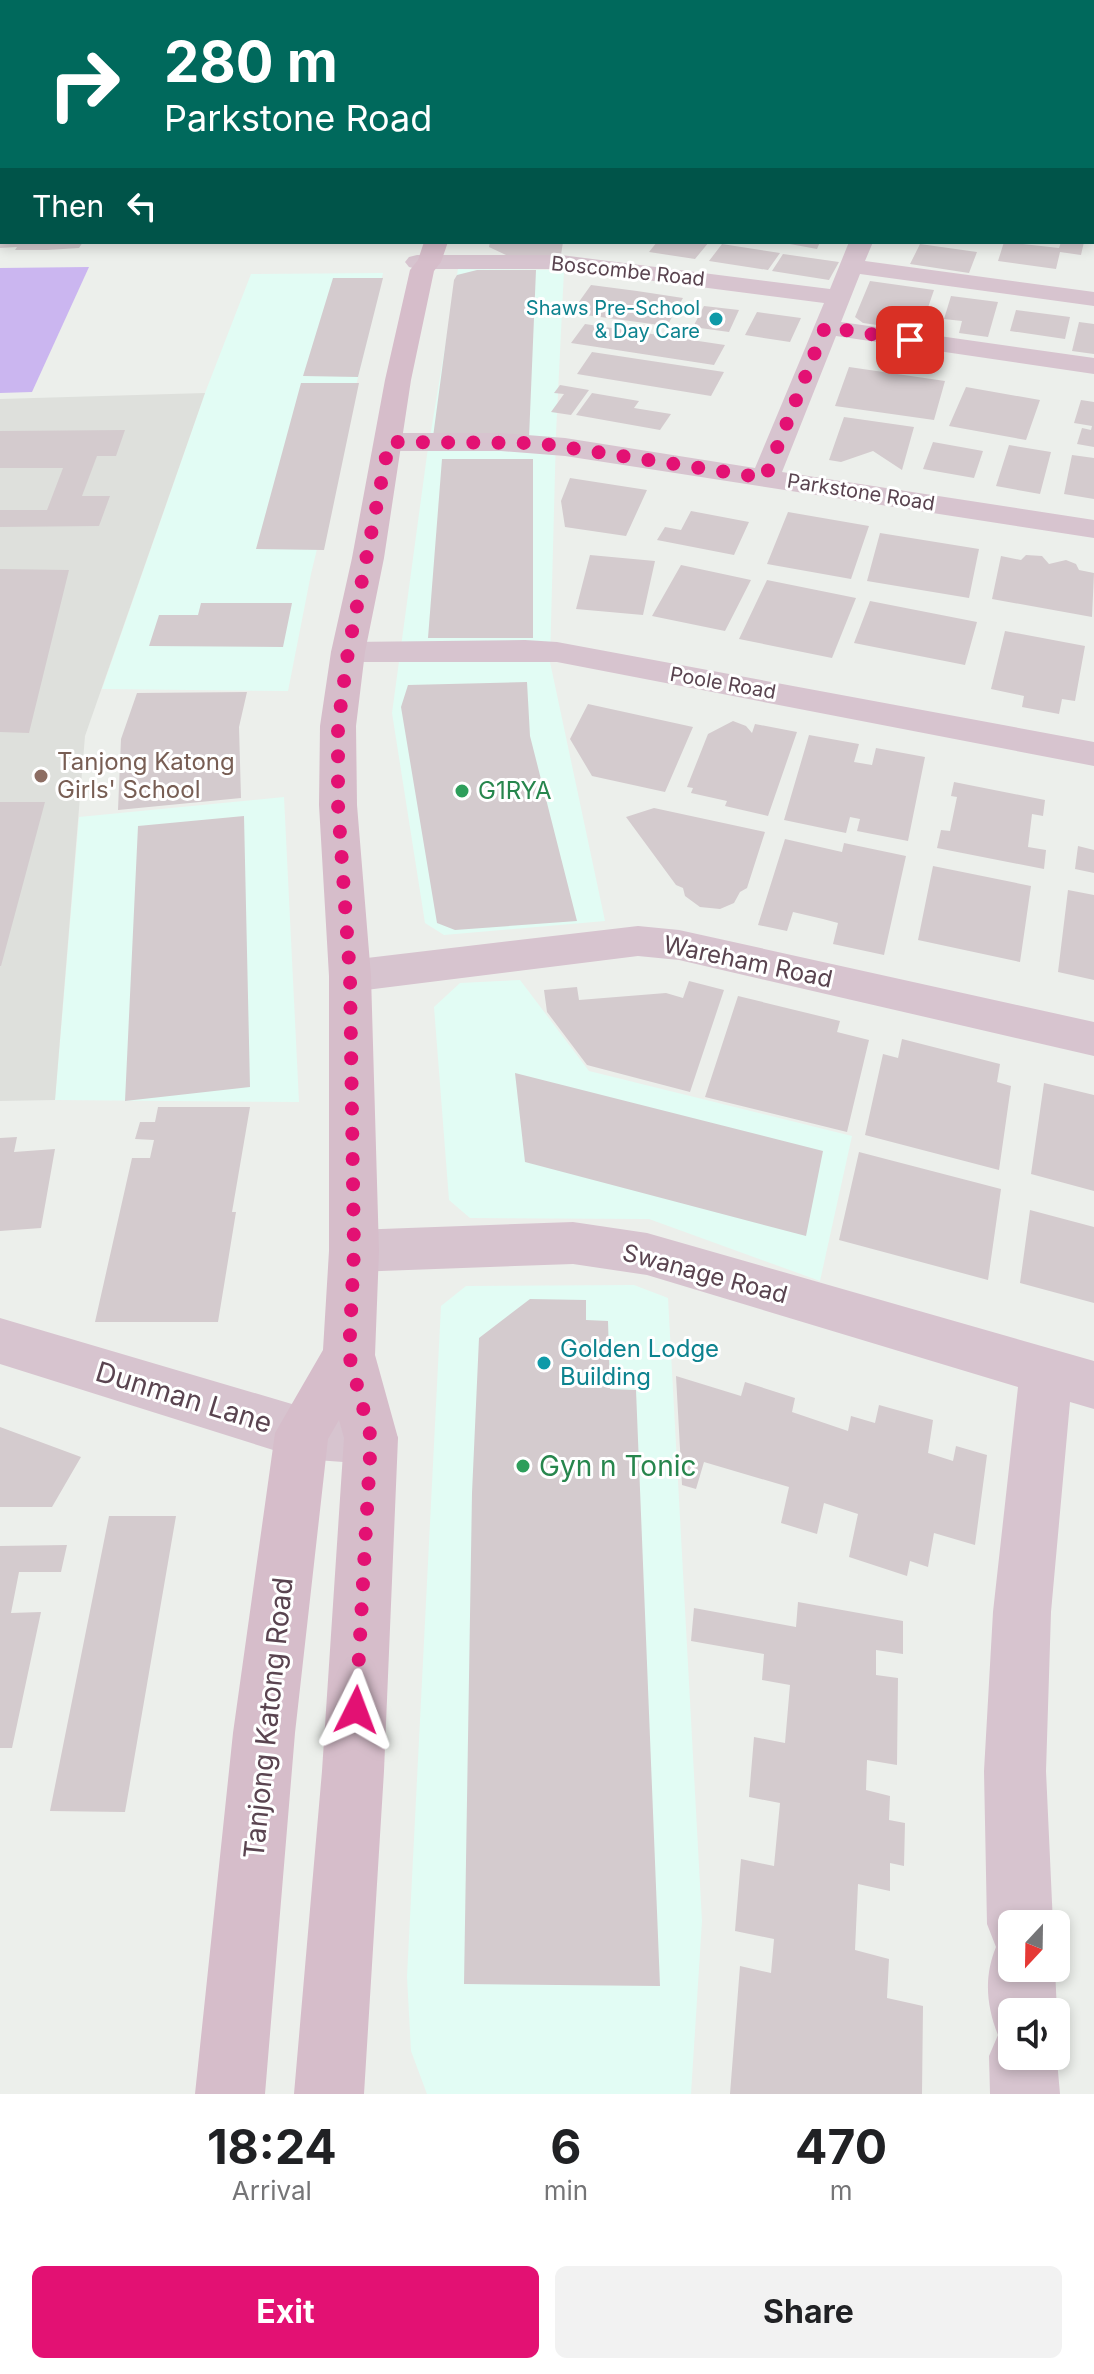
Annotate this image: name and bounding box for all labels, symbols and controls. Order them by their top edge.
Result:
text: 280 m [164,28,338,96]
icon: right [32,32,136,136]
text: Parkstone Road [164,96,432,140]
icon: left [120,184,164,228]
text: Then [32,188,104,224]
street label: Boscombe Road [550,251,706,291]
place label: Shaws Pre-School & Day Care [526,296,700,343]
pin [876,306,944,374]
marker: Shaws Pre-School & Day Care [707,310,725,328]
icon: arrive [888,318,932,362]
street label: Parkstone Road [786,468,936,516]
street label: Poole Road [668,662,778,704]
place label: Tanjong Katong Girls' School [57,747,235,804]
marker: Tanjong Katong Girls' School [32,767,50,785]
place label: G1RYA [478,776,552,805]
marker: G1RYA [453,782,471,800]
street label: Wareham Road [661,929,835,994]
street label: Swanage Road [619,1238,791,1309]
place label: Golden Lodge Building [560,1334,719,1391]
street label: Dunman Lane [92,1354,276,1440]
marker: Golden Lodge Building [535,1354,553,1372]
place label: Gyn n Tonic [539,1449,696,1483]
marker: Gyn n Tonic [514,1457,532,1475]
street label: Tanjong Katong Road [236,1576,300,1860]
position arrow [314,1668,398,1752]
north arrow [998,1910,1070,1982]
map controls [998,1910,1070,2070]
button: sound [998,1998,1070,2070]
text: 18:24 [207,2117,337,2176]
text: 6 [550,2117,582,2176]
text: 470 [795,2117,887,2176]
text: Arrival [232,2175,312,2206]
text: min [544,2175,588,2206]
text: m [830,2175,852,2206]
button: Exit [32,2266,539,2358]
button: Share [555,2266,1062,2358]

